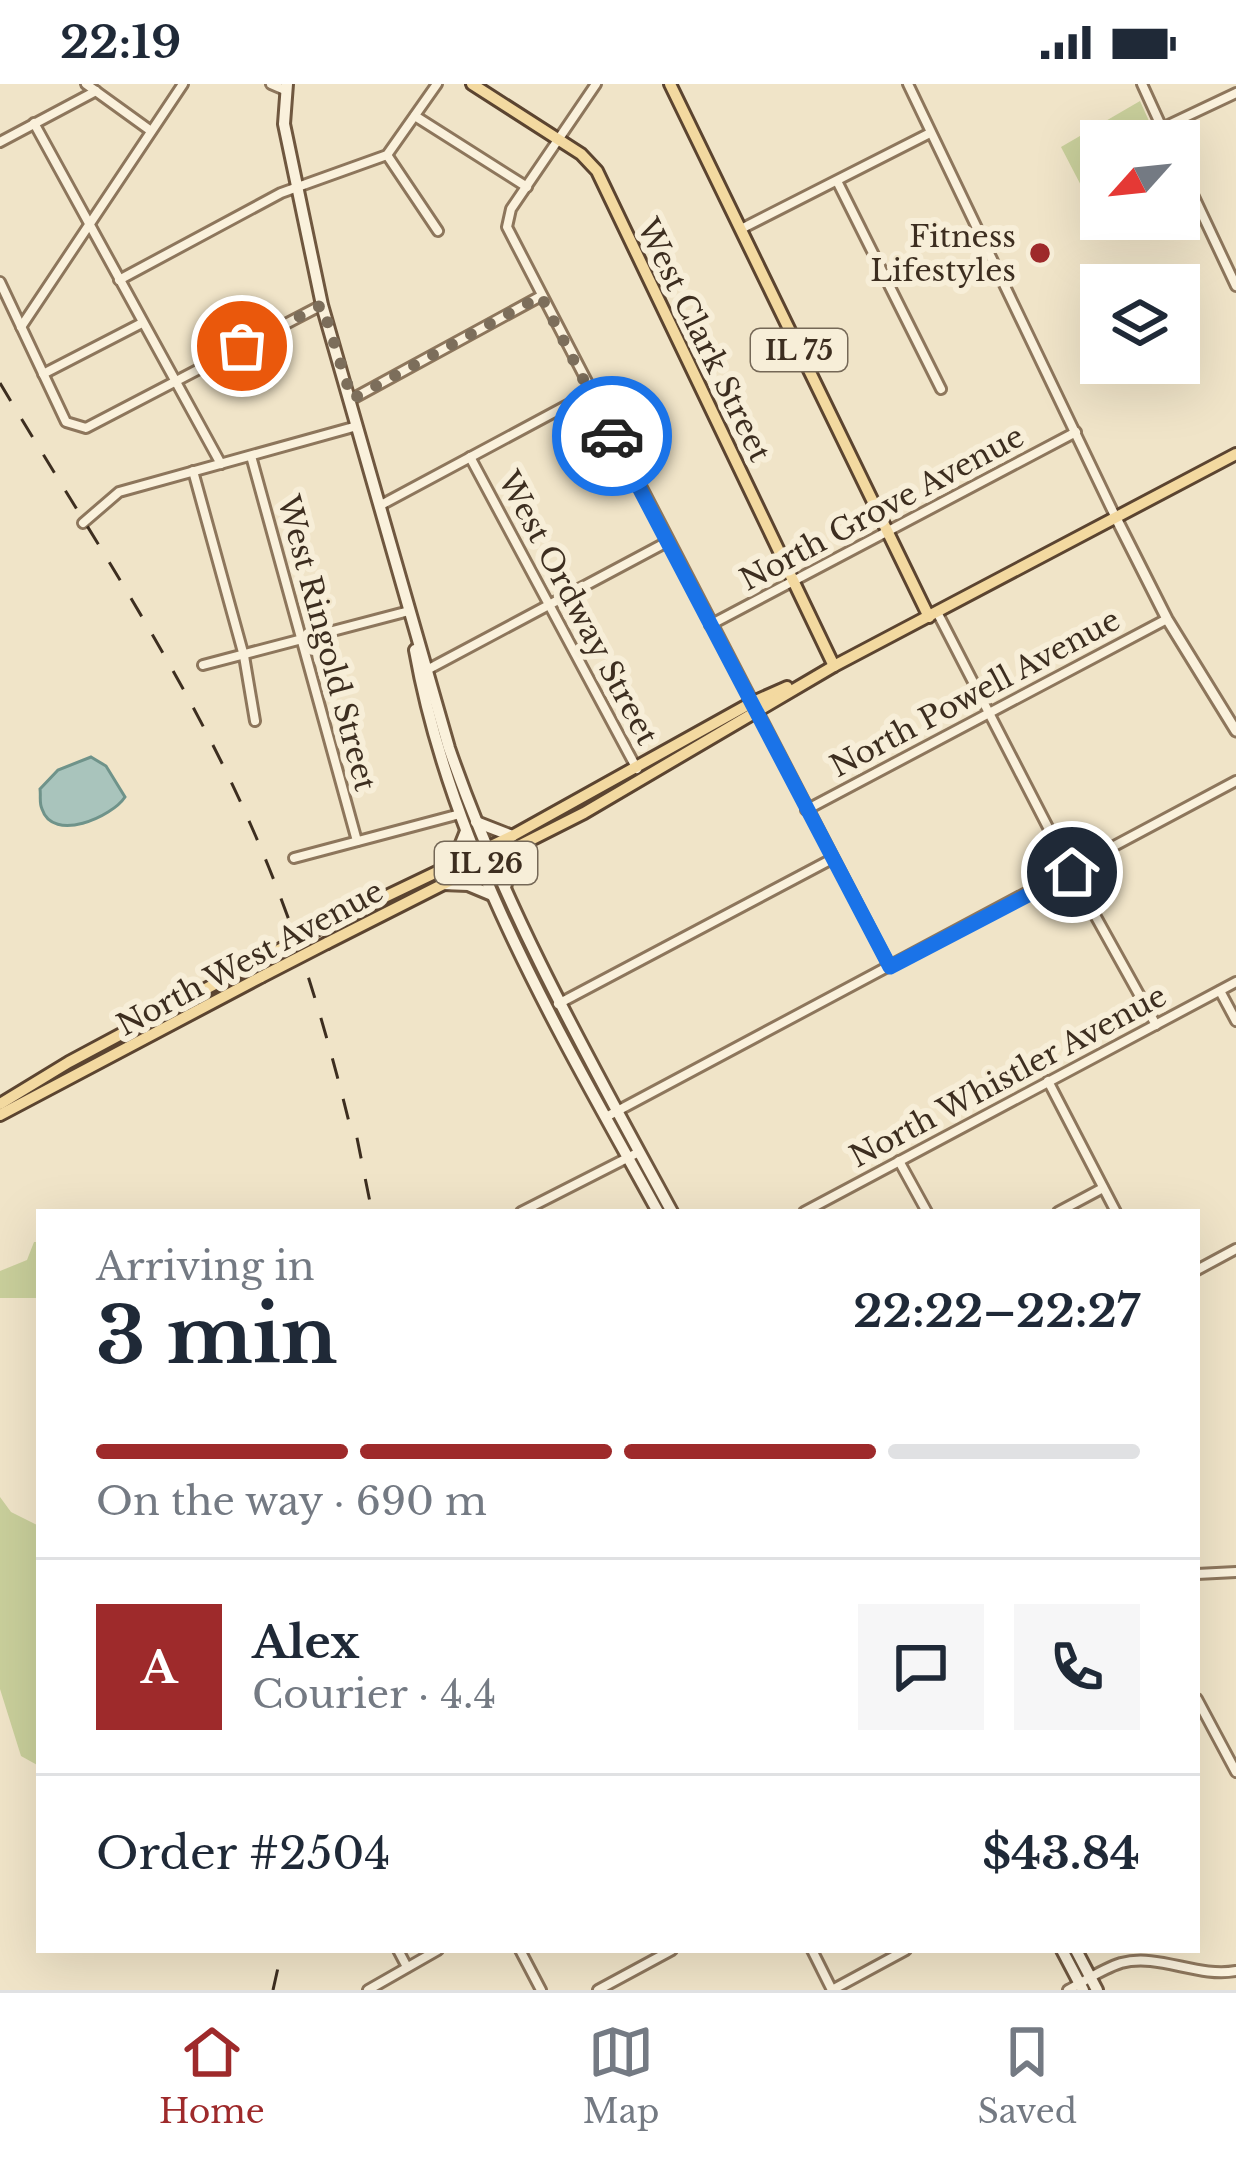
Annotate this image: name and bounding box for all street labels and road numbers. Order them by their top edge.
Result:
street label: West Clark Street [629,212,779,468]
road number: IL 75 [751,329,847,371]
street label: North Grove Avenue [734,417,1030,599]
street label: West Ordway Street [490,464,666,752]
street label: West Ringold Street [269,490,384,796]
street label: North Powell Avenue [824,601,1126,785]
road number: IL 26 [435,842,537,884]
street label: North West Avenue [111,872,389,1044]
street label: North Whistler Avenue [843,977,1173,1175]

